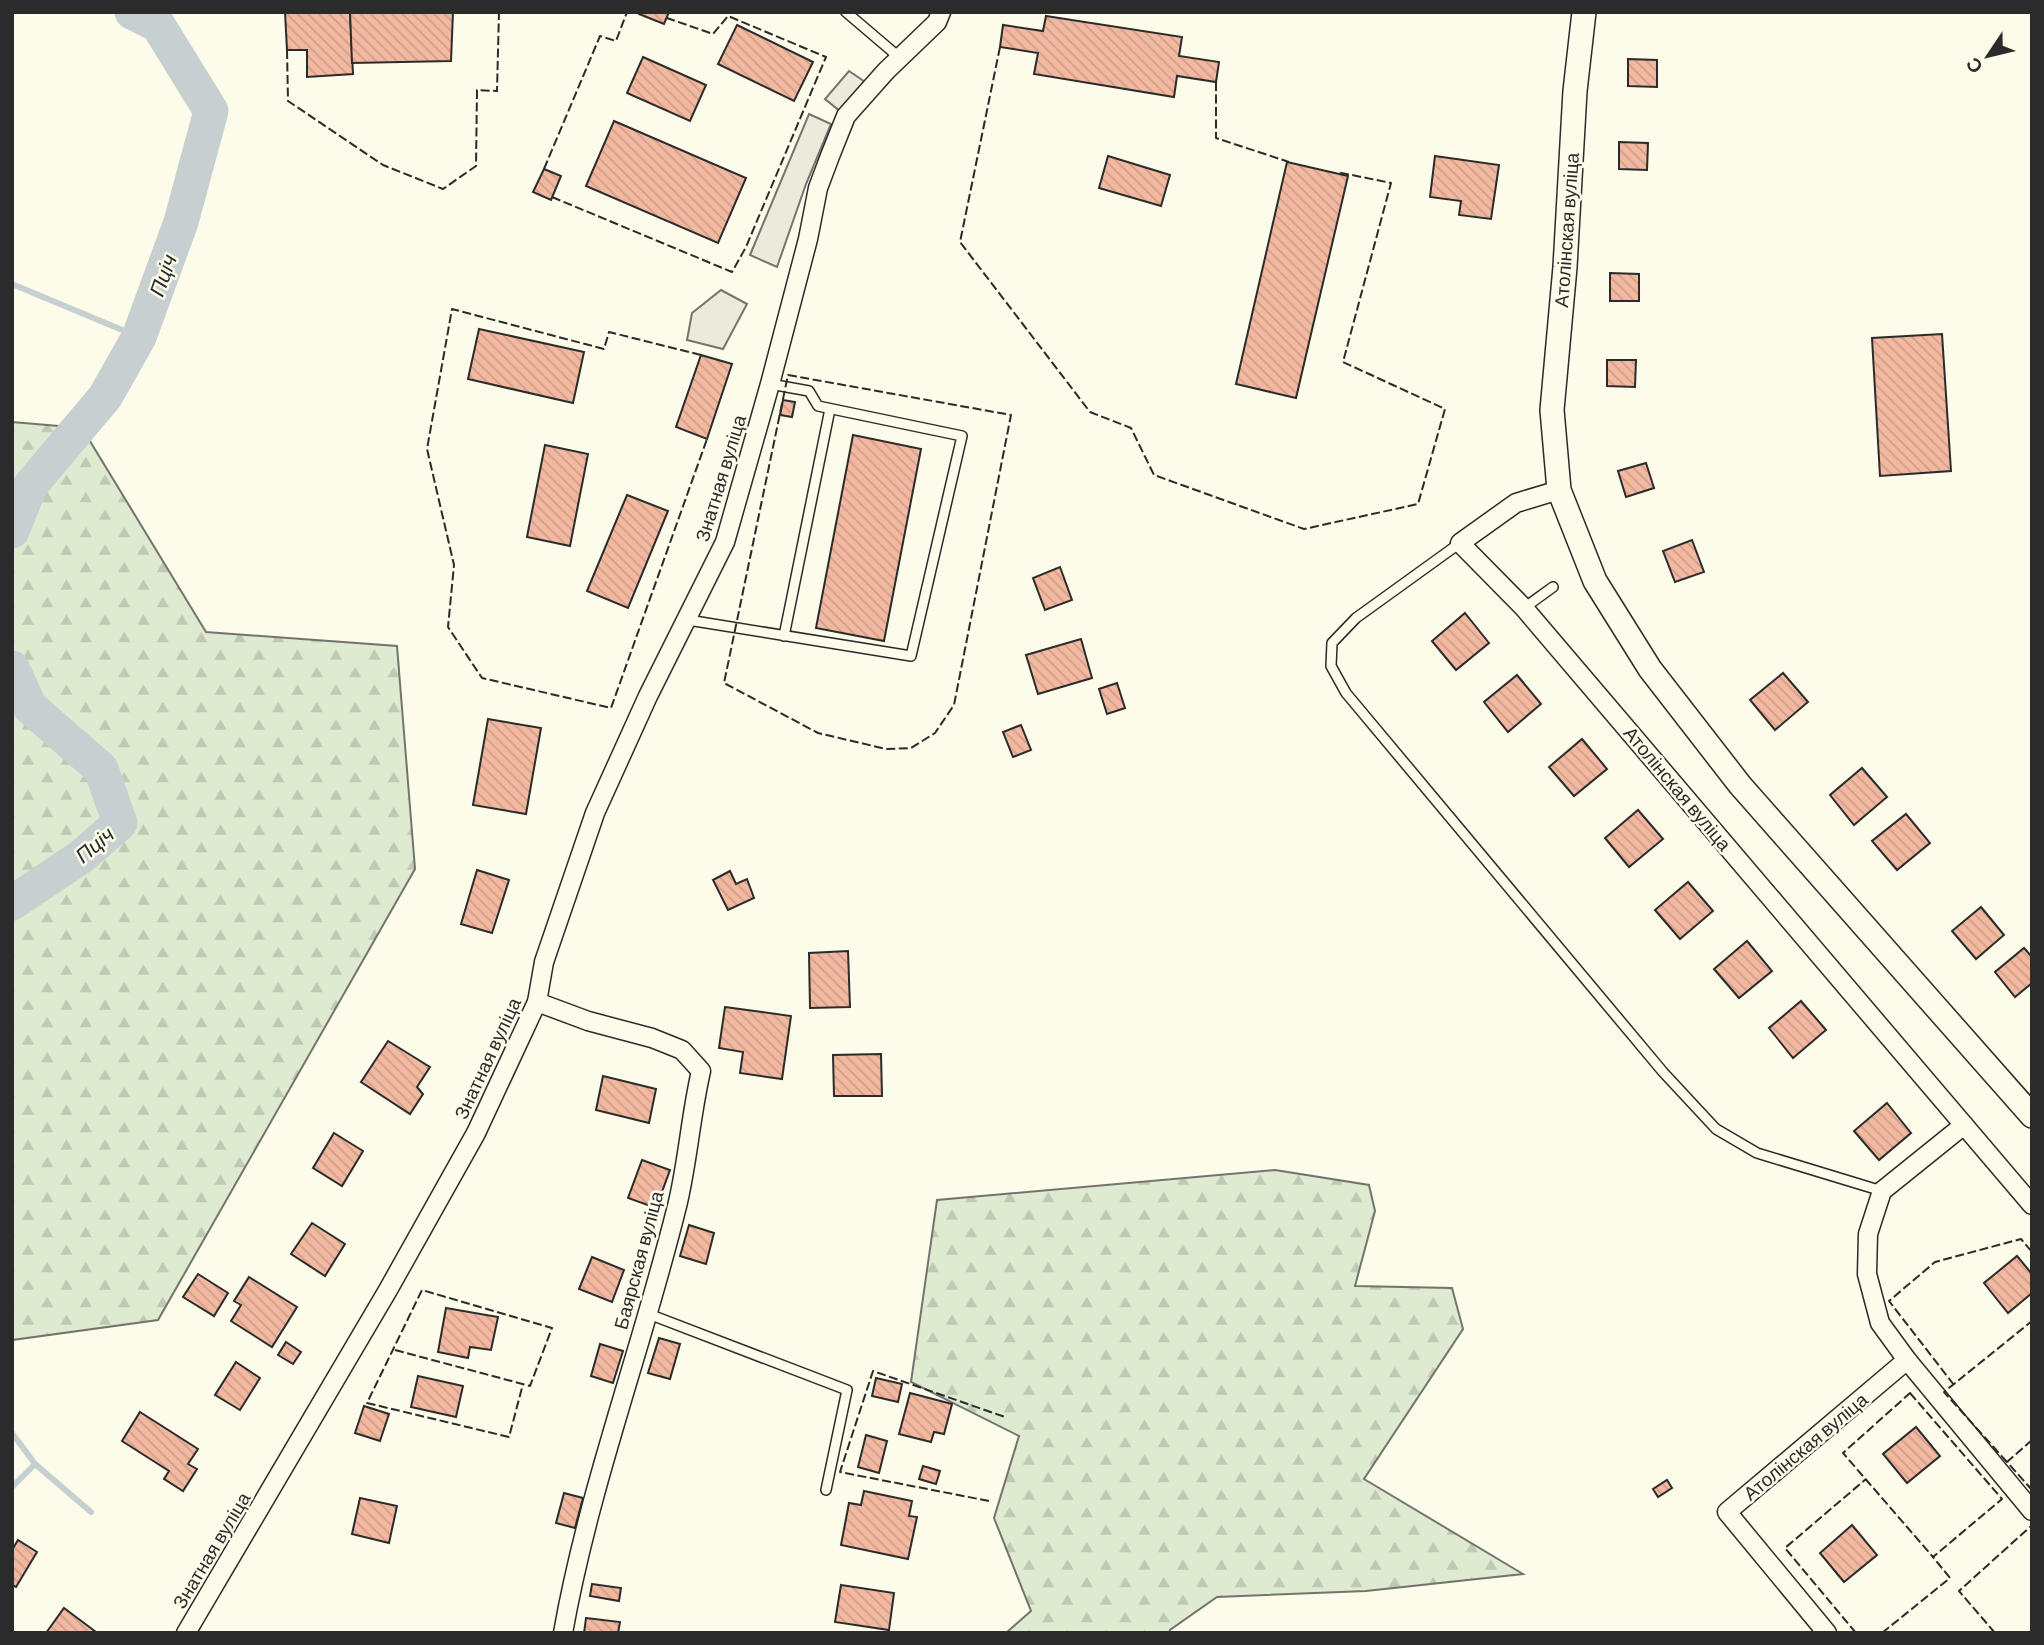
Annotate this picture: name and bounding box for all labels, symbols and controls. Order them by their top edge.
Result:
north arrow [1953,21,2023,91]
text: С [1960,54,1987,78]
street label: Атолінская вуліца [1549,151,1583,308]
water label: Пціч [143,251,181,299]
street label: Знатная вуліца [690,411,750,544]
street label: Атолінская вуліца [1619,721,1737,855]
water label: Пціч [70,821,119,867]
street label: Знатная вуліца [449,993,525,1122]
street label: Баярская вуліца [608,1188,668,1332]
street label: Атолінская вуліца [1738,1387,1872,1505]
street label: Знатная вуліца [167,1487,255,1612]

